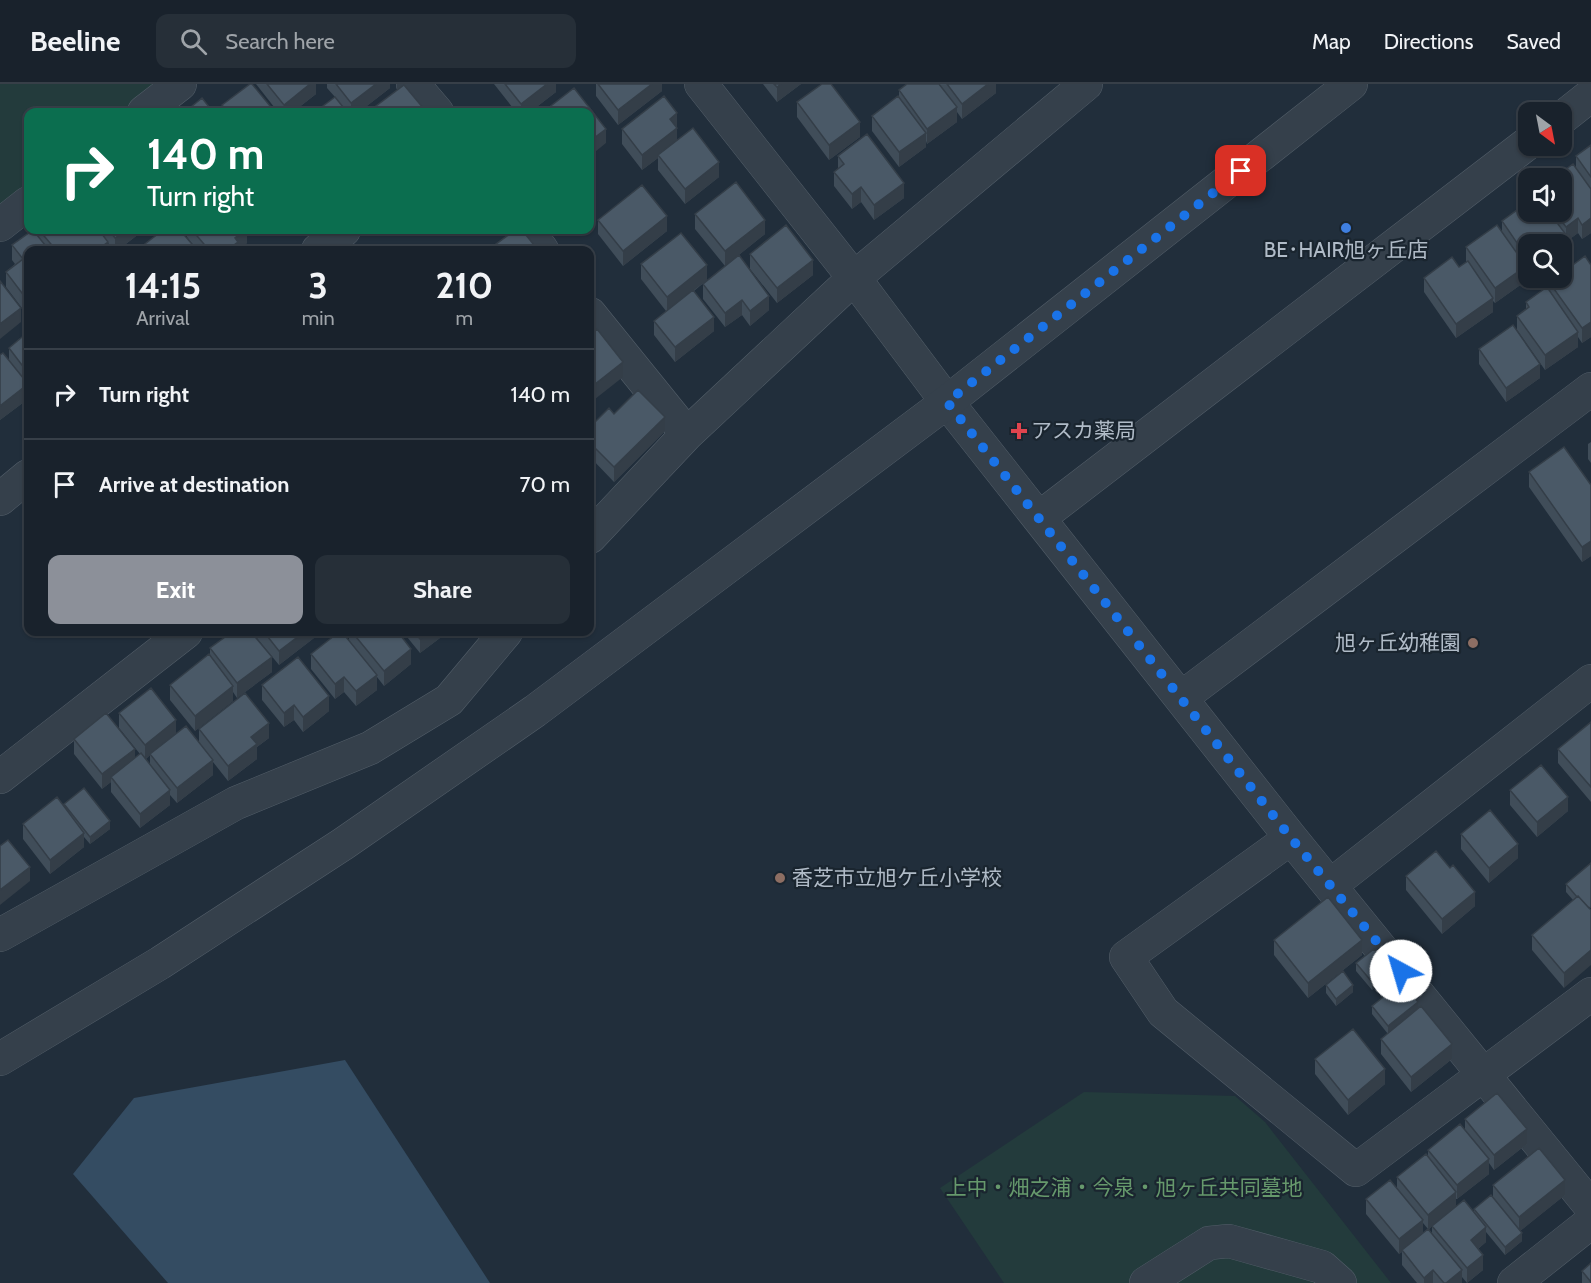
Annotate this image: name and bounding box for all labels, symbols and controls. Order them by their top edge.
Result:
search box [156,14,576,68]
text: Beeline [30,24,120,58]
icon: search [177,25,210,58]
text: Search here [225,28,335,55]
text: Map [1312,29,1351,54]
text: Directions [1384,29,1473,54]
text: Saved [1506,29,1561,54]
north arrow [1518,102,1572,156]
map controls [1518,102,1572,288]
text: 140 m [147,128,264,180]
icon: right [48,132,126,210]
pin [1215,145,1266,196]
icon: arrive [1224,154,1257,187]
button: sound [1518,168,1572,222]
text: Turn right [147,180,254,213]
marker: BE･HAIR旭ヶ丘店 [1339,221,1353,235]
button: search [1518,234,1572,288]
place label: BE･HAIR旭ヶ丘店 [1264,237,1428,262]
text: 14:15 [125,263,201,307]
text: 3 [309,263,328,307]
text: 210 [435,263,493,307]
text: Arrival [136,306,190,330]
text: min [302,306,335,330]
text: m [456,306,473,330]
icon: right [48,378,81,411]
text: Turn right [99,381,189,408]
text: 140 m [511,381,570,408]
place label: アスカ薬局 [1031,418,1136,443]
marker: アスカ薬局 [1012,424,1026,438]
icon: arrive [48,468,81,501]
text: Arrive at destination [99,471,289,498]
text: 70 m [520,471,570,498]
button: Exit [48,555,303,624]
button: Share [315,555,570,624]
place label: 旭ヶ丘幼稚園 [1335,630,1461,655]
marker: 旭ヶ丘幼稚園 [1466,636,1480,650]
place label: 香芝市立旭ケ丘小学校 [792,865,1002,890]
marker: 香芝市立旭ケ丘小学校 [773,871,787,885]
position arrow [1369,939,1433,1003]
park label: 上中・畑之浦・今泉・旭ヶ丘共同墓地 [946,1175,1303,1200]

